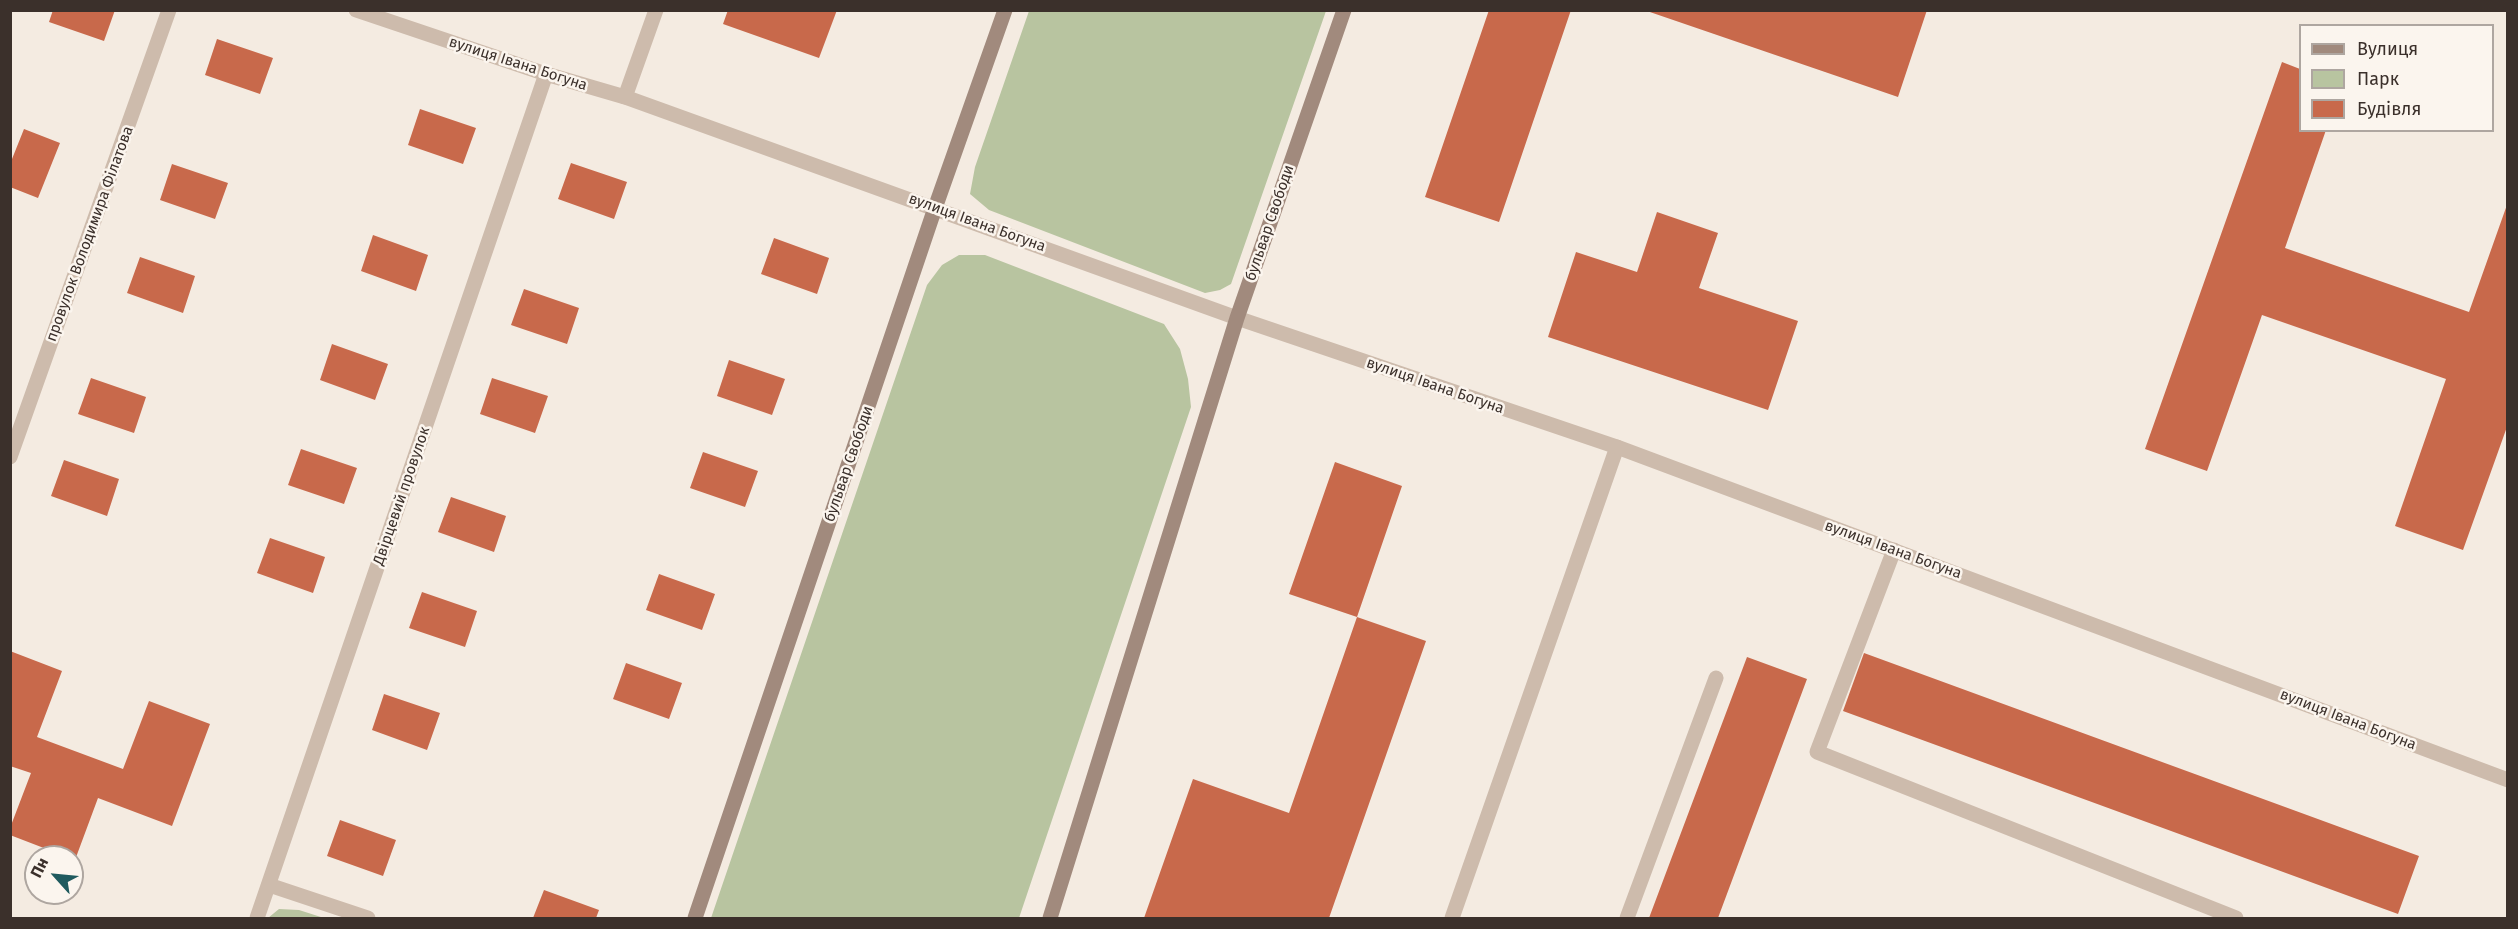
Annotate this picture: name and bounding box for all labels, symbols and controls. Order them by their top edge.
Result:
legend [2299,24,2494,132]
street label: вулиця Івана Богуна [447,33,589,95]
text: Вулиця [2357,38,2418,60]
text: Парк [2357,68,2399,90]
text: Будівля [2357,98,2421,120]
street label: провулок Володимира Філатова [43,124,137,344]
street label: бульвар Свободи [1242,163,1298,283]
street label: вулиця Івана Богуна [906,190,1048,256]
street label: вулиця Івана Богуна [1364,354,1506,418]
street label: бульвар Свободи [821,404,877,524]
street label: Двірцевий провулок [370,424,434,568]
street label: вулиця Івана Богуна [1822,517,1964,583]
street label: вулиця Івана Богуна [2277,686,2419,754]
north arrow [24,845,84,905]
text: Пн [26,854,52,881]

